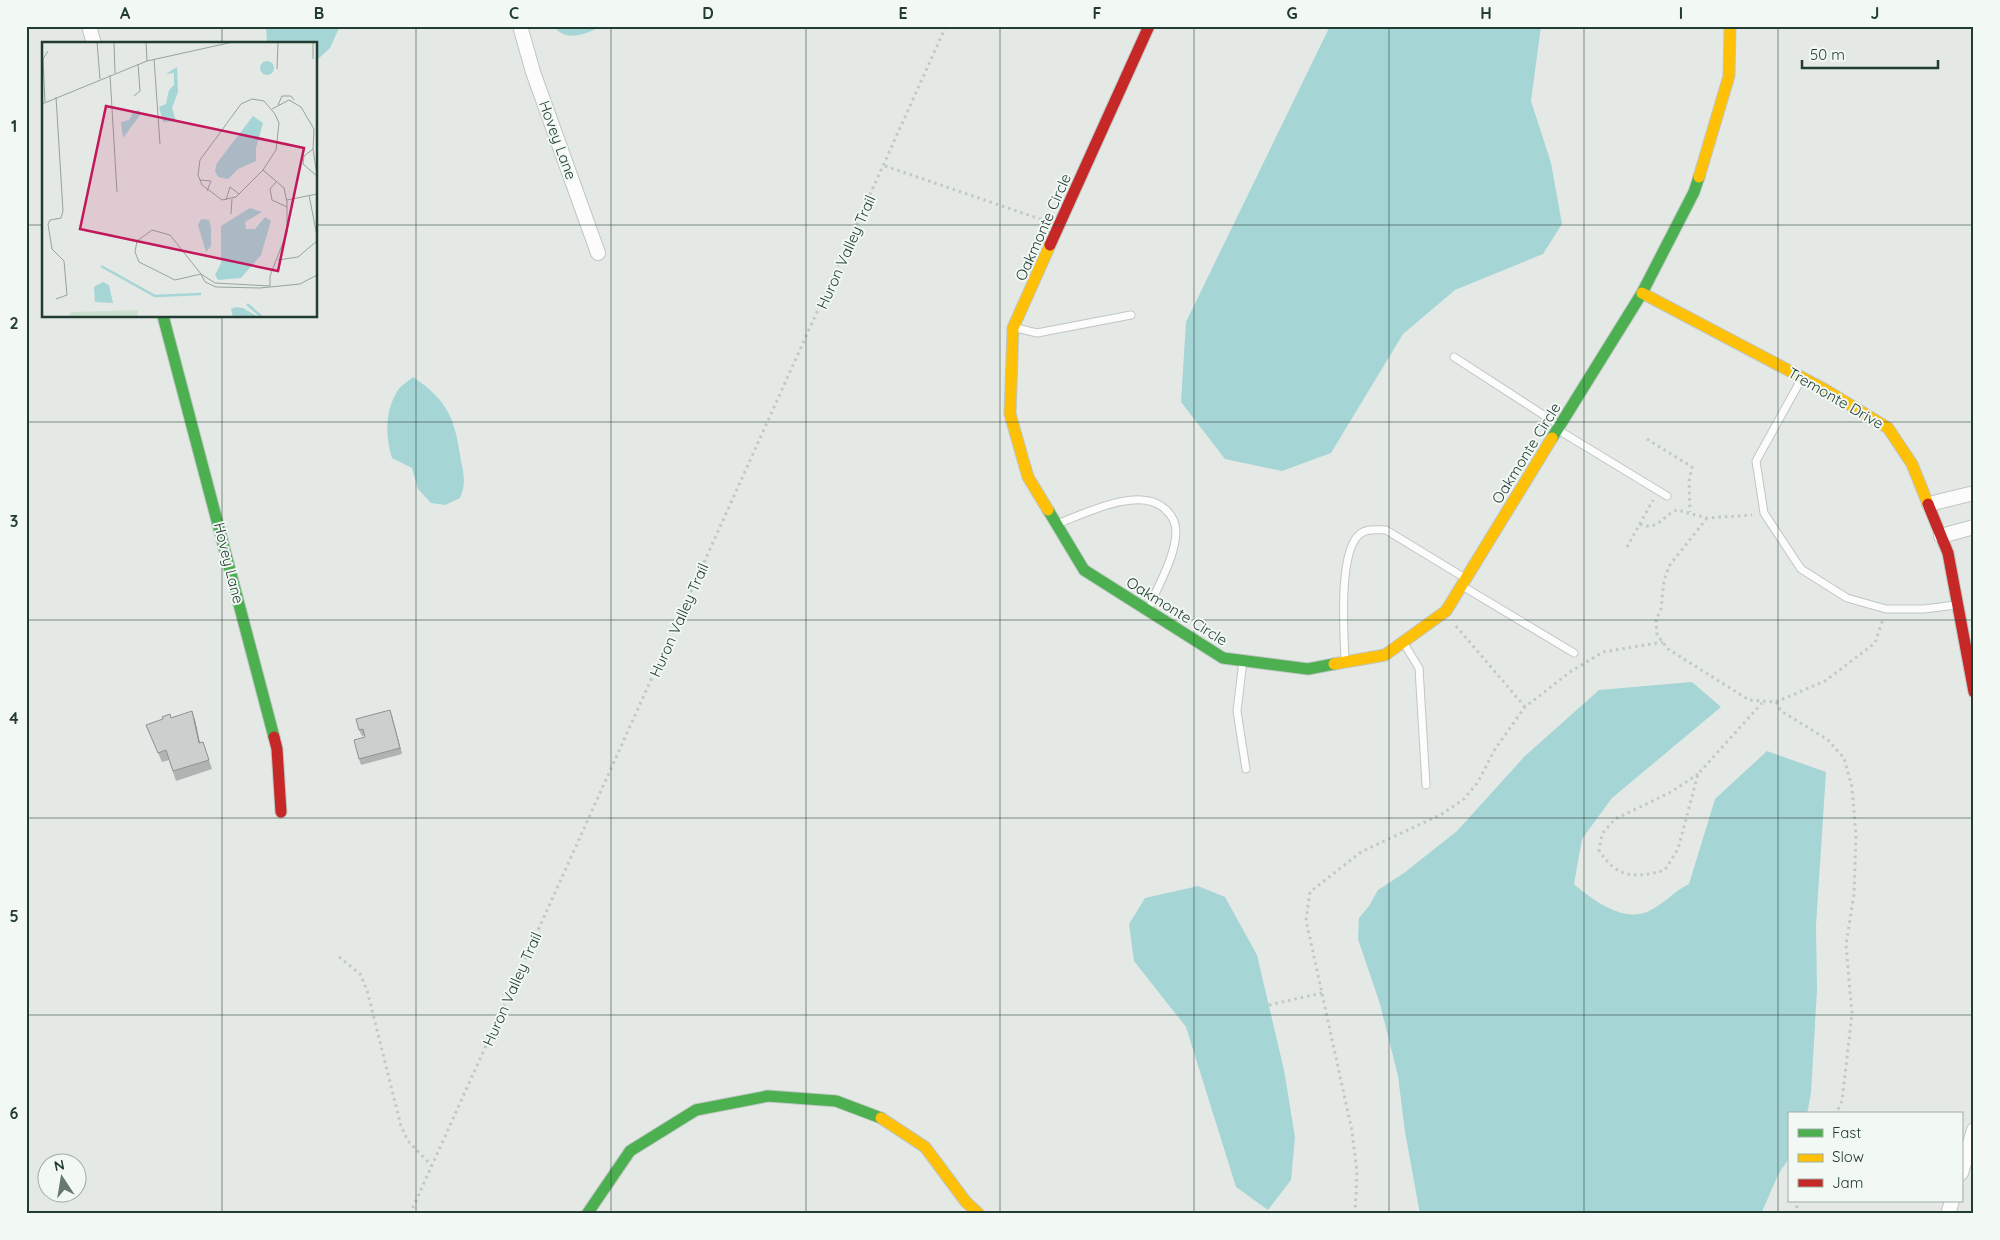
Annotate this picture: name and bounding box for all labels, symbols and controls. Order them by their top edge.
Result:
text: A [120,3,131,23]
text: B [314,3,324,23]
text: C [509,3,519,23]
text: D [702,3,714,23]
text: E [898,3,908,23]
text: F [1093,3,1102,23]
text: G [1286,3,1298,23]
text: H [1480,3,1492,23]
text: I [1679,3,1683,23]
text: J [1871,3,1879,23]
scale bar [1802,38,1939,70]
inset map [42,42,318,318]
text: 50 m [1810,45,1845,64]
street label: Hovey Lane [535,98,581,182]
text: 1 [11,116,17,136]
street label: Oakmonte Circle [1011,170,1075,284]
street label: Huron Valley Trail [812,192,880,312]
text: 2 [9,313,19,333]
street label: Tremonte Drive [1785,363,1887,433]
street label: Oakmonte Circle [1487,399,1565,507]
text: 3 [10,511,18,531]
street label: Hovey Lane [210,520,248,606]
street label: Huron Valley Trail [645,560,713,680]
street label: Oakmonte Circle [1123,572,1231,650]
text: 4 [9,708,19,728]
text: 5 [9,906,19,926]
street label: Huron Valley Trail [478,929,546,1049]
text: 6 [10,1103,19,1123]
legend [1788,1112,1962,1202]
text: Fast [1832,1123,1861,1142]
text: Slow [1832,1147,1864,1166]
north arrow [38,1152,88,1202]
text: N [52,1155,66,1175]
text: Jam [1832,1173,1863,1192]

